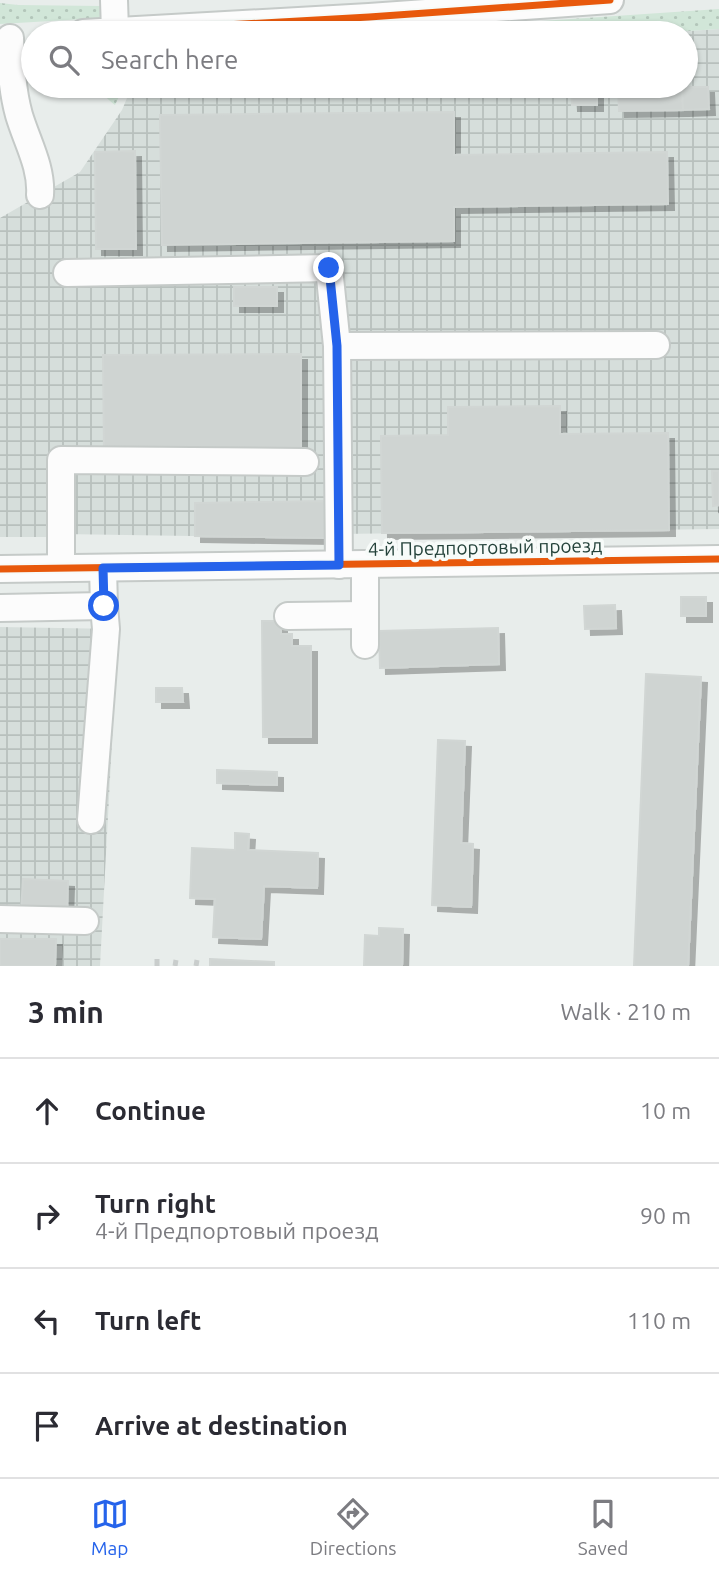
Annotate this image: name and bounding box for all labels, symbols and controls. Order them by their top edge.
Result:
search box [21,21,698,98]
icon: search [45,41,83,79]
text: Search here [101,45,238,74]
route end [313,252,344,283]
street label: 4-й Предпортовый проезд [368,534,602,560]
route start [88,590,119,621]
text: 3 min [28,995,104,1029]
text: Walk · 210 m [560,999,691,1024]
icon: ahead [28,1092,66,1130]
text: Continue [95,1096,206,1125]
text: 10 m [640,1098,691,1123]
text: Turn right [95,1189,216,1218]
icon: right [28,1197,66,1235]
text: 90 m [640,1203,691,1228]
text: 4-й Предпортовый проезд [95,1218,379,1243]
icon: left [28,1302,66,1340]
text: Turn left [95,1306,201,1335]
text: 110 m [627,1308,691,1333]
icon: arrive [28,1407,66,1445]
text: Arrive at destination [95,1411,348,1440]
tab: Map [91,1495,129,1559]
tab: Directions [310,1495,397,1559]
tab: Saved [578,1495,628,1559]

